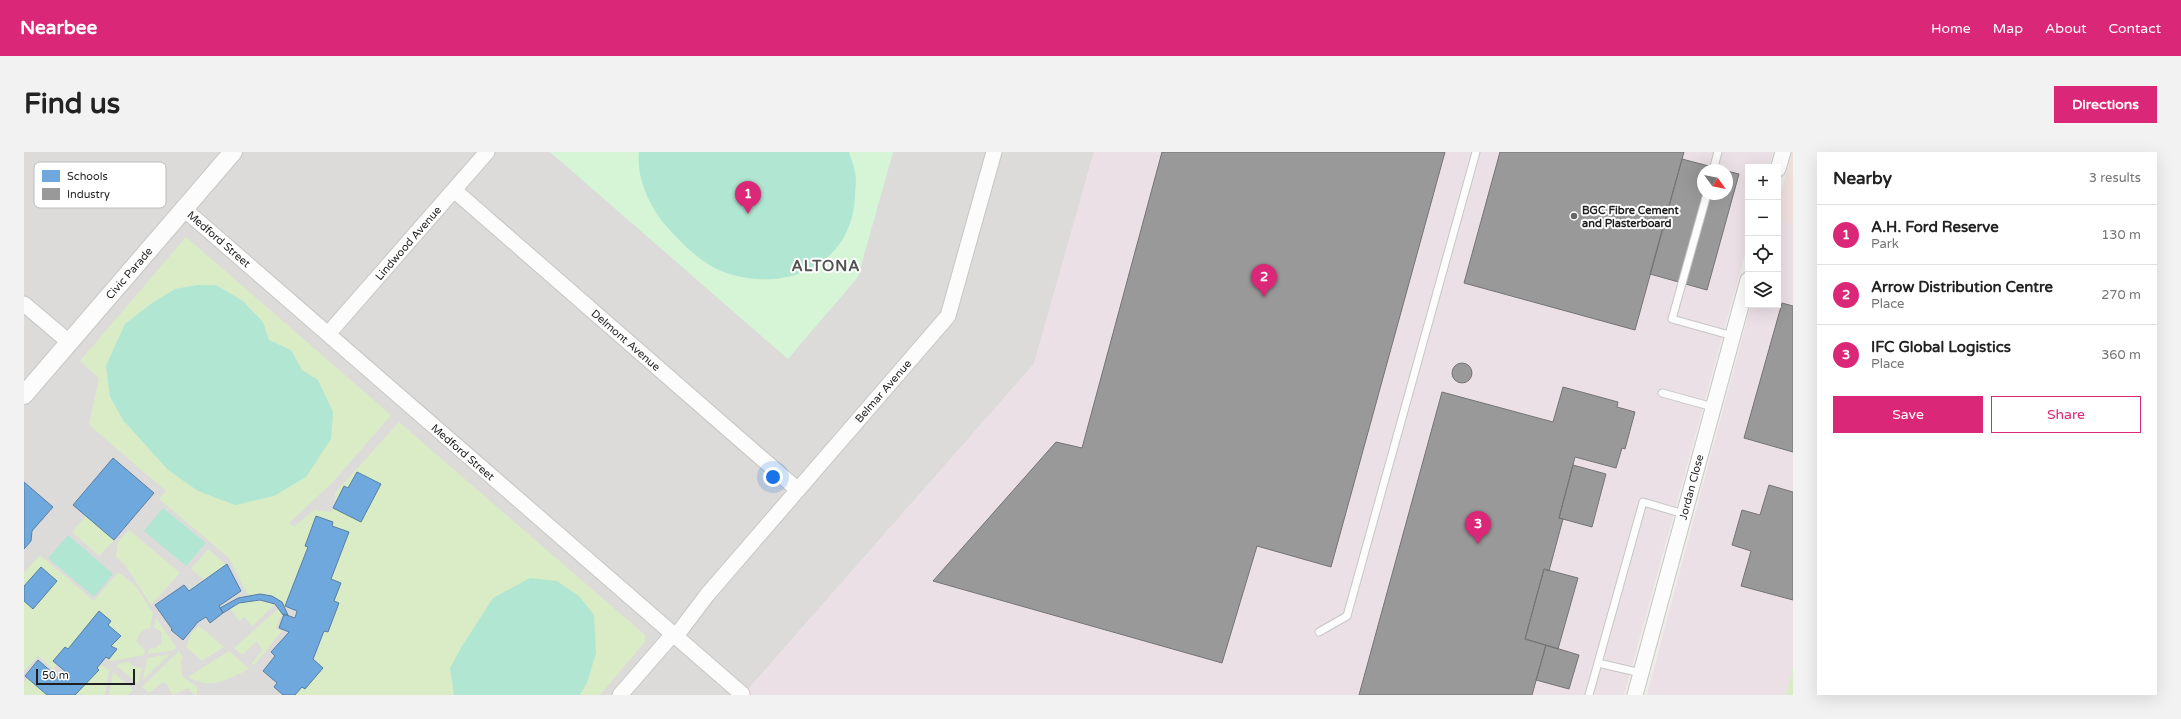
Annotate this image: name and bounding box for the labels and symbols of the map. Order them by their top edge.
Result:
legend [34,162,166,208]
north arrow [1697,164,1733,200]
text: Schools [67,170,108,183]
pin: 1 [735,181,761,214]
text: Industry [67,188,110,201]
street label: Lindwood Avenue [373,204,444,283]
place label: BGC Fibre Cement and Plasterboard [1582,204,1679,230]
street label: Medford Street [184,208,253,270]
marker: BGC Fibre Cement and Plasterboard [1569,211,1579,221]
street label: Civic Parade [103,245,155,302]
district label: ALTONA [792,257,860,275]
pin: 2 [1251,264,1277,297]
street label: Delmont Avenue [589,307,663,374]
street label: Belmar Avenue [852,357,914,426]
street label: Medford Street [428,421,497,483]
street label: Jordan Close [1677,453,1706,521]
your location [763,467,783,487]
pin: 3 [1465,511,1491,544]
scale bar [36,667,135,686]

